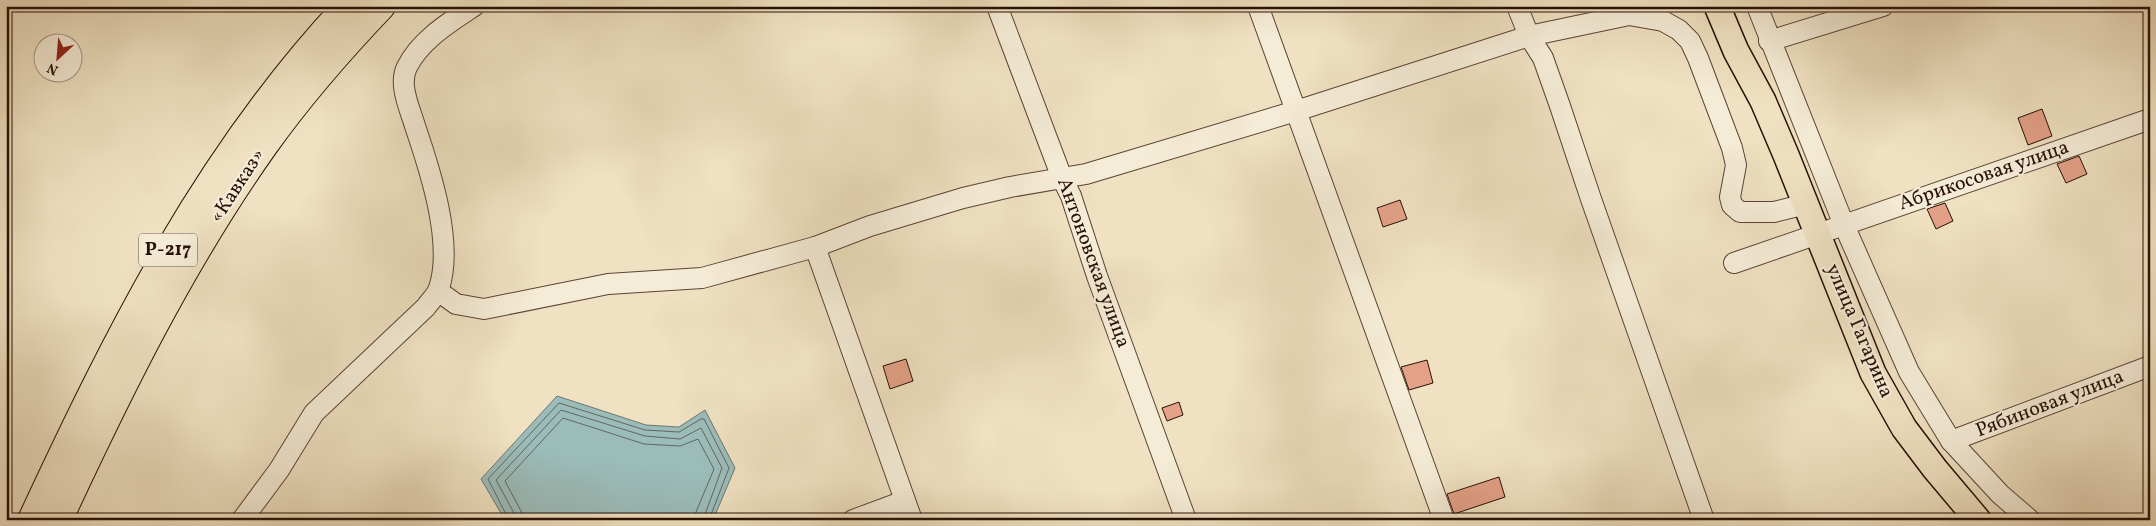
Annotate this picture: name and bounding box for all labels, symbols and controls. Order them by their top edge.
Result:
north arrow [32,32,82,82]
text: N [44,58,62,79]
street label: Абрикосовая улица [1895,134,2073,218]
street label: «Кавказ» [204,143,272,229]
street label: Антоновская улица [1049,174,1137,352]
road number: Р-217 [139,234,197,266]
street label: улица Гагарина [1818,259,1900,403]
street label: Рябиновая улица [1972,363,2128,445]

